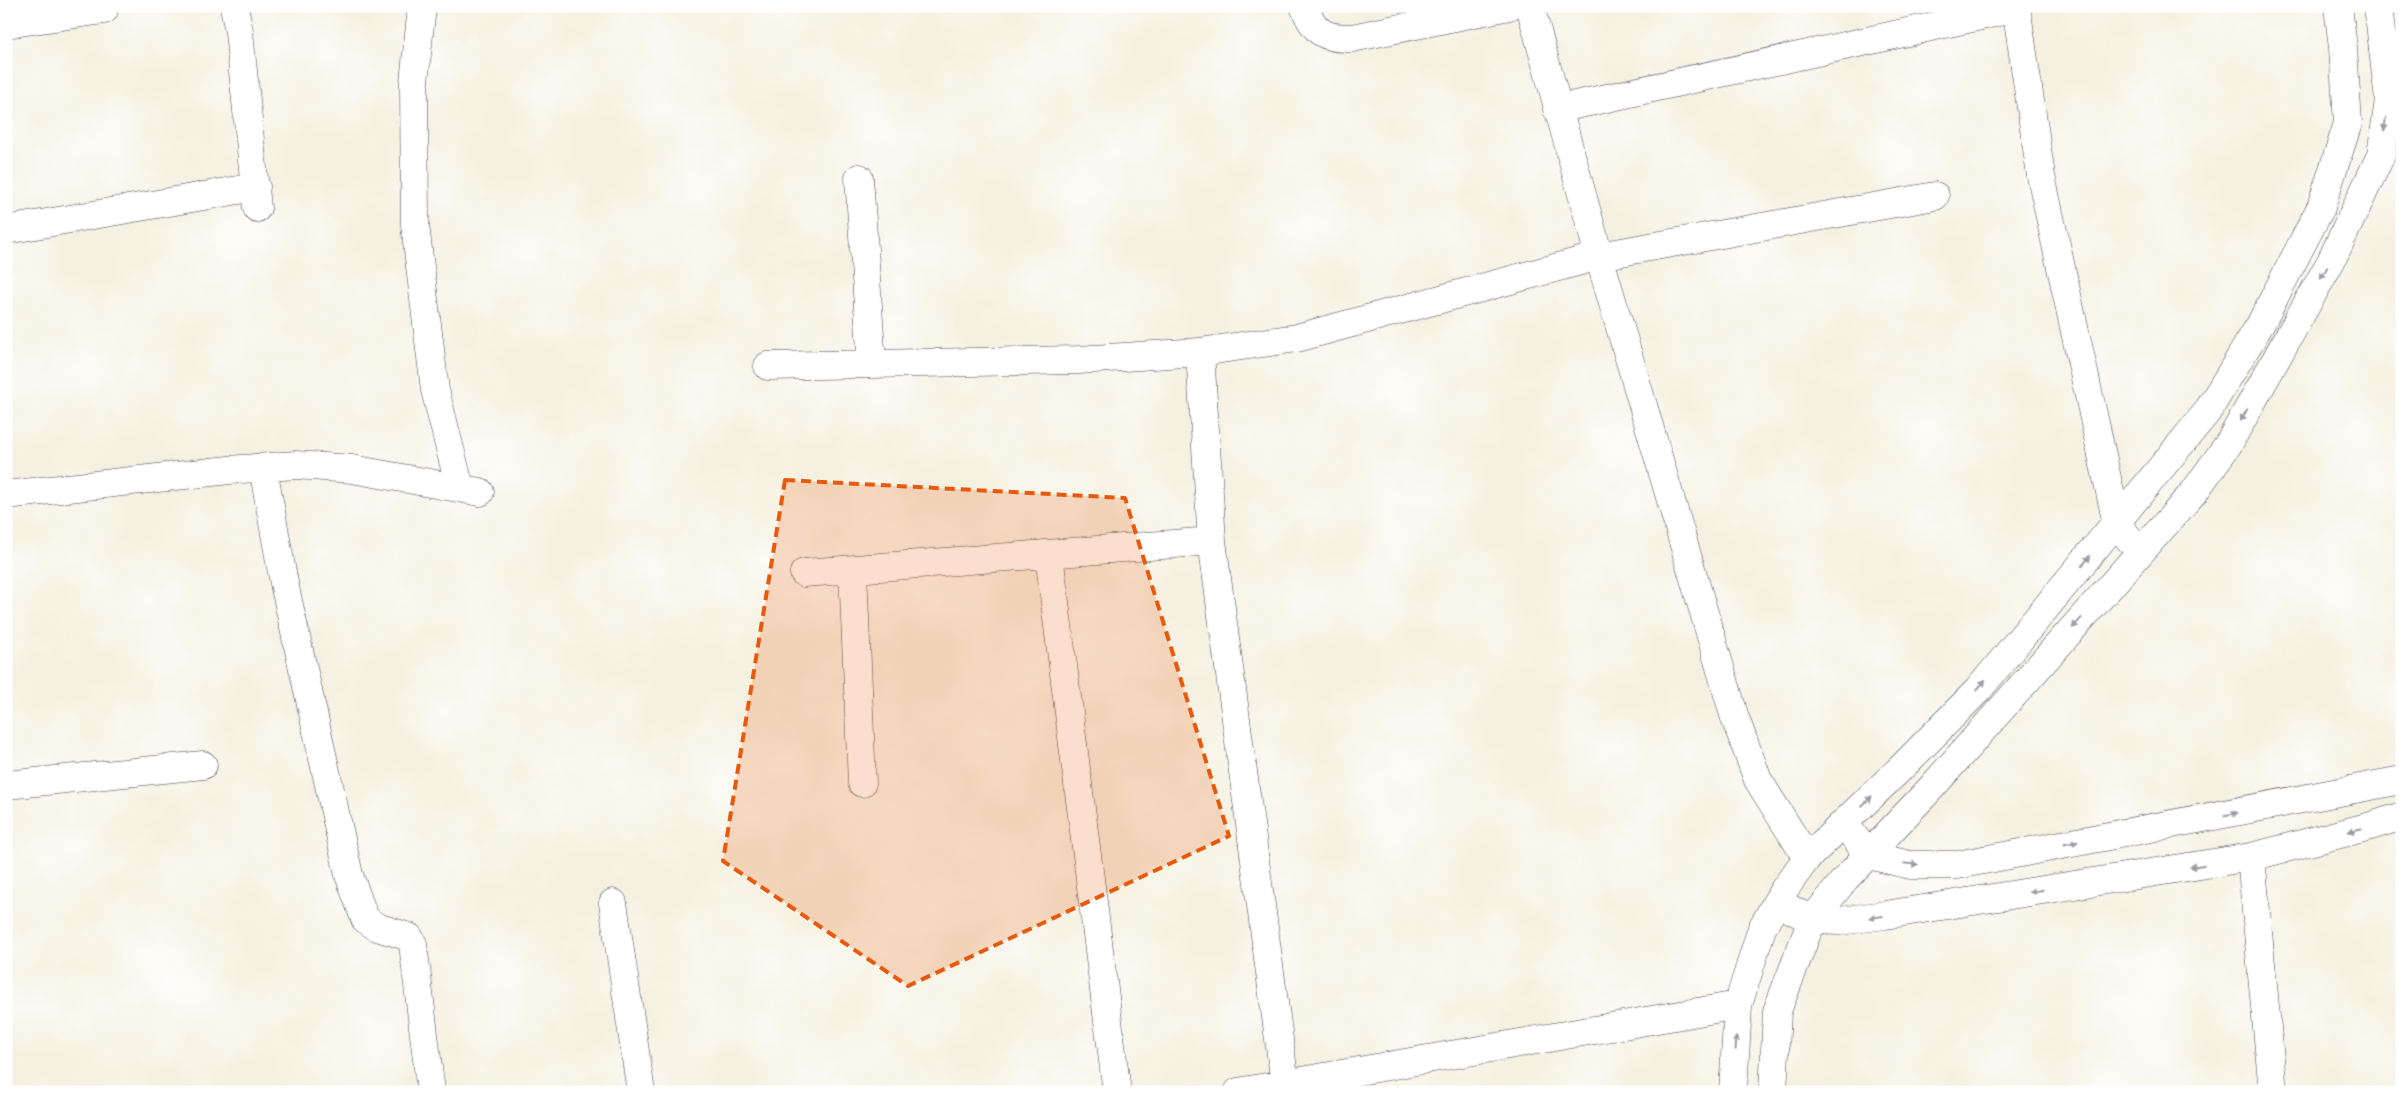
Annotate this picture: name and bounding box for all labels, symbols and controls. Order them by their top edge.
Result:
one-way arrow [2381,116,2389,132]
one-way arrow [2320,267,2329,280]
one-way arrow [2240,408,2249,422]
one-way arrow [2080,554,2091,567]
one-way arrow [2072,616,2083,629]
one-way arrow [1976,679,1987,692]
one-way arrow [1861,795,1873,807]
one-way arrow [2223,809,2239,817]
one-way arrow [2348,827,2363,835]
one-way arrow [2064,839,2080,847]
one-way arrow [1903,860,1919,868]
one-way arrow [2188,862,2204,870]
one-way arrow [2028,888,2044,896]
one-way arrow [1867,913,1883,921]
one-way arrow [1732,1035,1740,1051]

